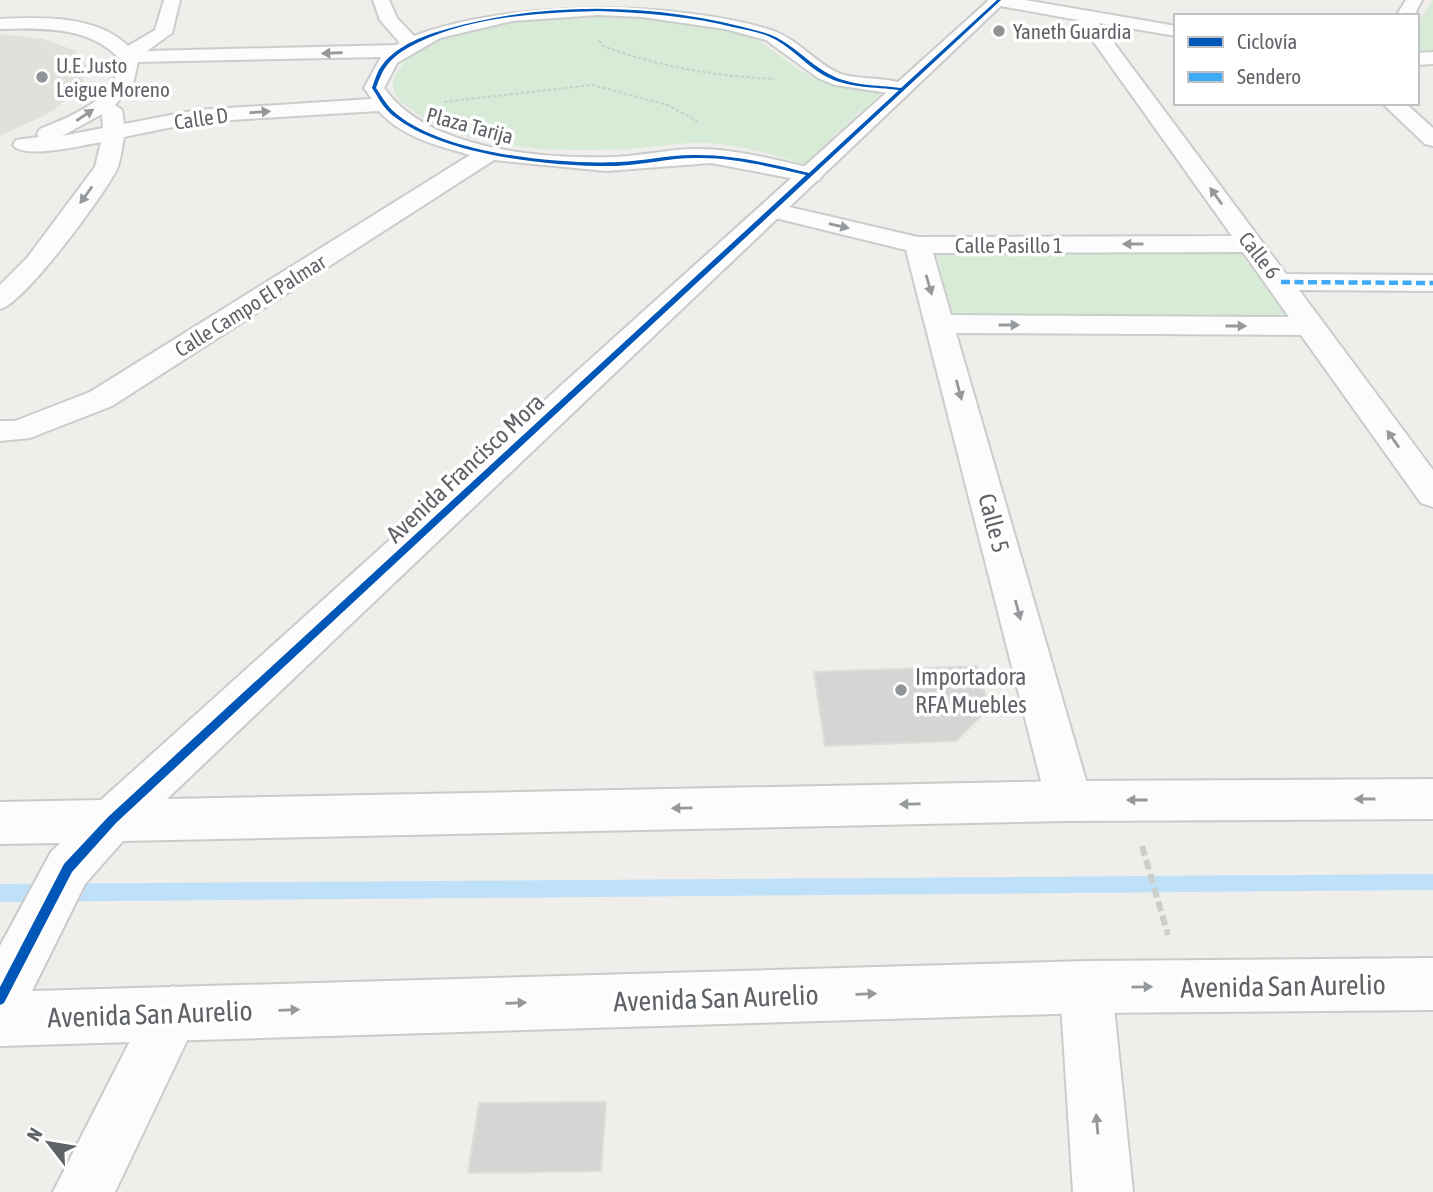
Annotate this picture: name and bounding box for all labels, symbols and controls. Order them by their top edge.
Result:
legend [1174,14,1419,105]
place label: Yaneth Guardia [1013,19,1131,43]
marker: Yaneth Guardia [991,23,1007,39]
text: Ciclovía [1237,29,1297,53]
one-way arrow [320,48,342,59]
place label: U.E. Justo Leigue Moreno [56,53,170,101]
text: Sendero [1237,64,1301,88]
marker: U.E. Justo Leigue Moreno [34,69,50,85]
street label: Calle D [172,102,230,134]
street label: Plaza Tarija [424,102,516,148]
one-way arrow [250,106,272,117]
one-way arrow [75,109,94,122]
one-way arrow [79,186,93,204]
one-way arrow [1209,187,1223,206]
one-way arrow [828,221,850,232]
street label: Calle 6 [1234,227,1286,283]
street label: Calle Pasillo 1 [955,233,1063,257]
one-way arrow [1122,238,1144,250]
street label: Calle Campo El Palmar [170,248,331,361]
one-way arrow [925,274,935,295]
one-way arrow [998,319,1020,331]
one-way arrow [1226,320,1248,332]
one-way arrow [954,380,964,401]
street label: Avenida Francisco Mora [381,388,549,548]
one-way arrow [1387,430,1401,448]
street label: Calle 5 [973,491,1015,555]
one-way arrow [1013,599,1024,621]
place label: Importadora RFA Muebles [915,663,1027,718]
marker: Importadora RFA Muebles [893,682,909,698]
one-way arrow [1354,793,1376,805]
one-way arrow [1126,794,1148,806]
one-way arrow [899,798,921,810]
one-way arrow [671,803,693,814]
street label: Avenida San Aurelio [1180,968,1386,1004]
street label: Avenida San Aurelio [613,978,819,1018]
one-way arrow [1132,981,1154,993]
one-way arrow [855,988,877,999]
street label: Avenida San Aurelio [47,994,253,1034]
one-way arrow [505,998,527,1009]
one-way arrow [278,1004,300,1015]
north arrow [14,1108,84,1178]
one-way arrow [1091,1113,1102,1135]
text: N [22,1124,47,1145]

